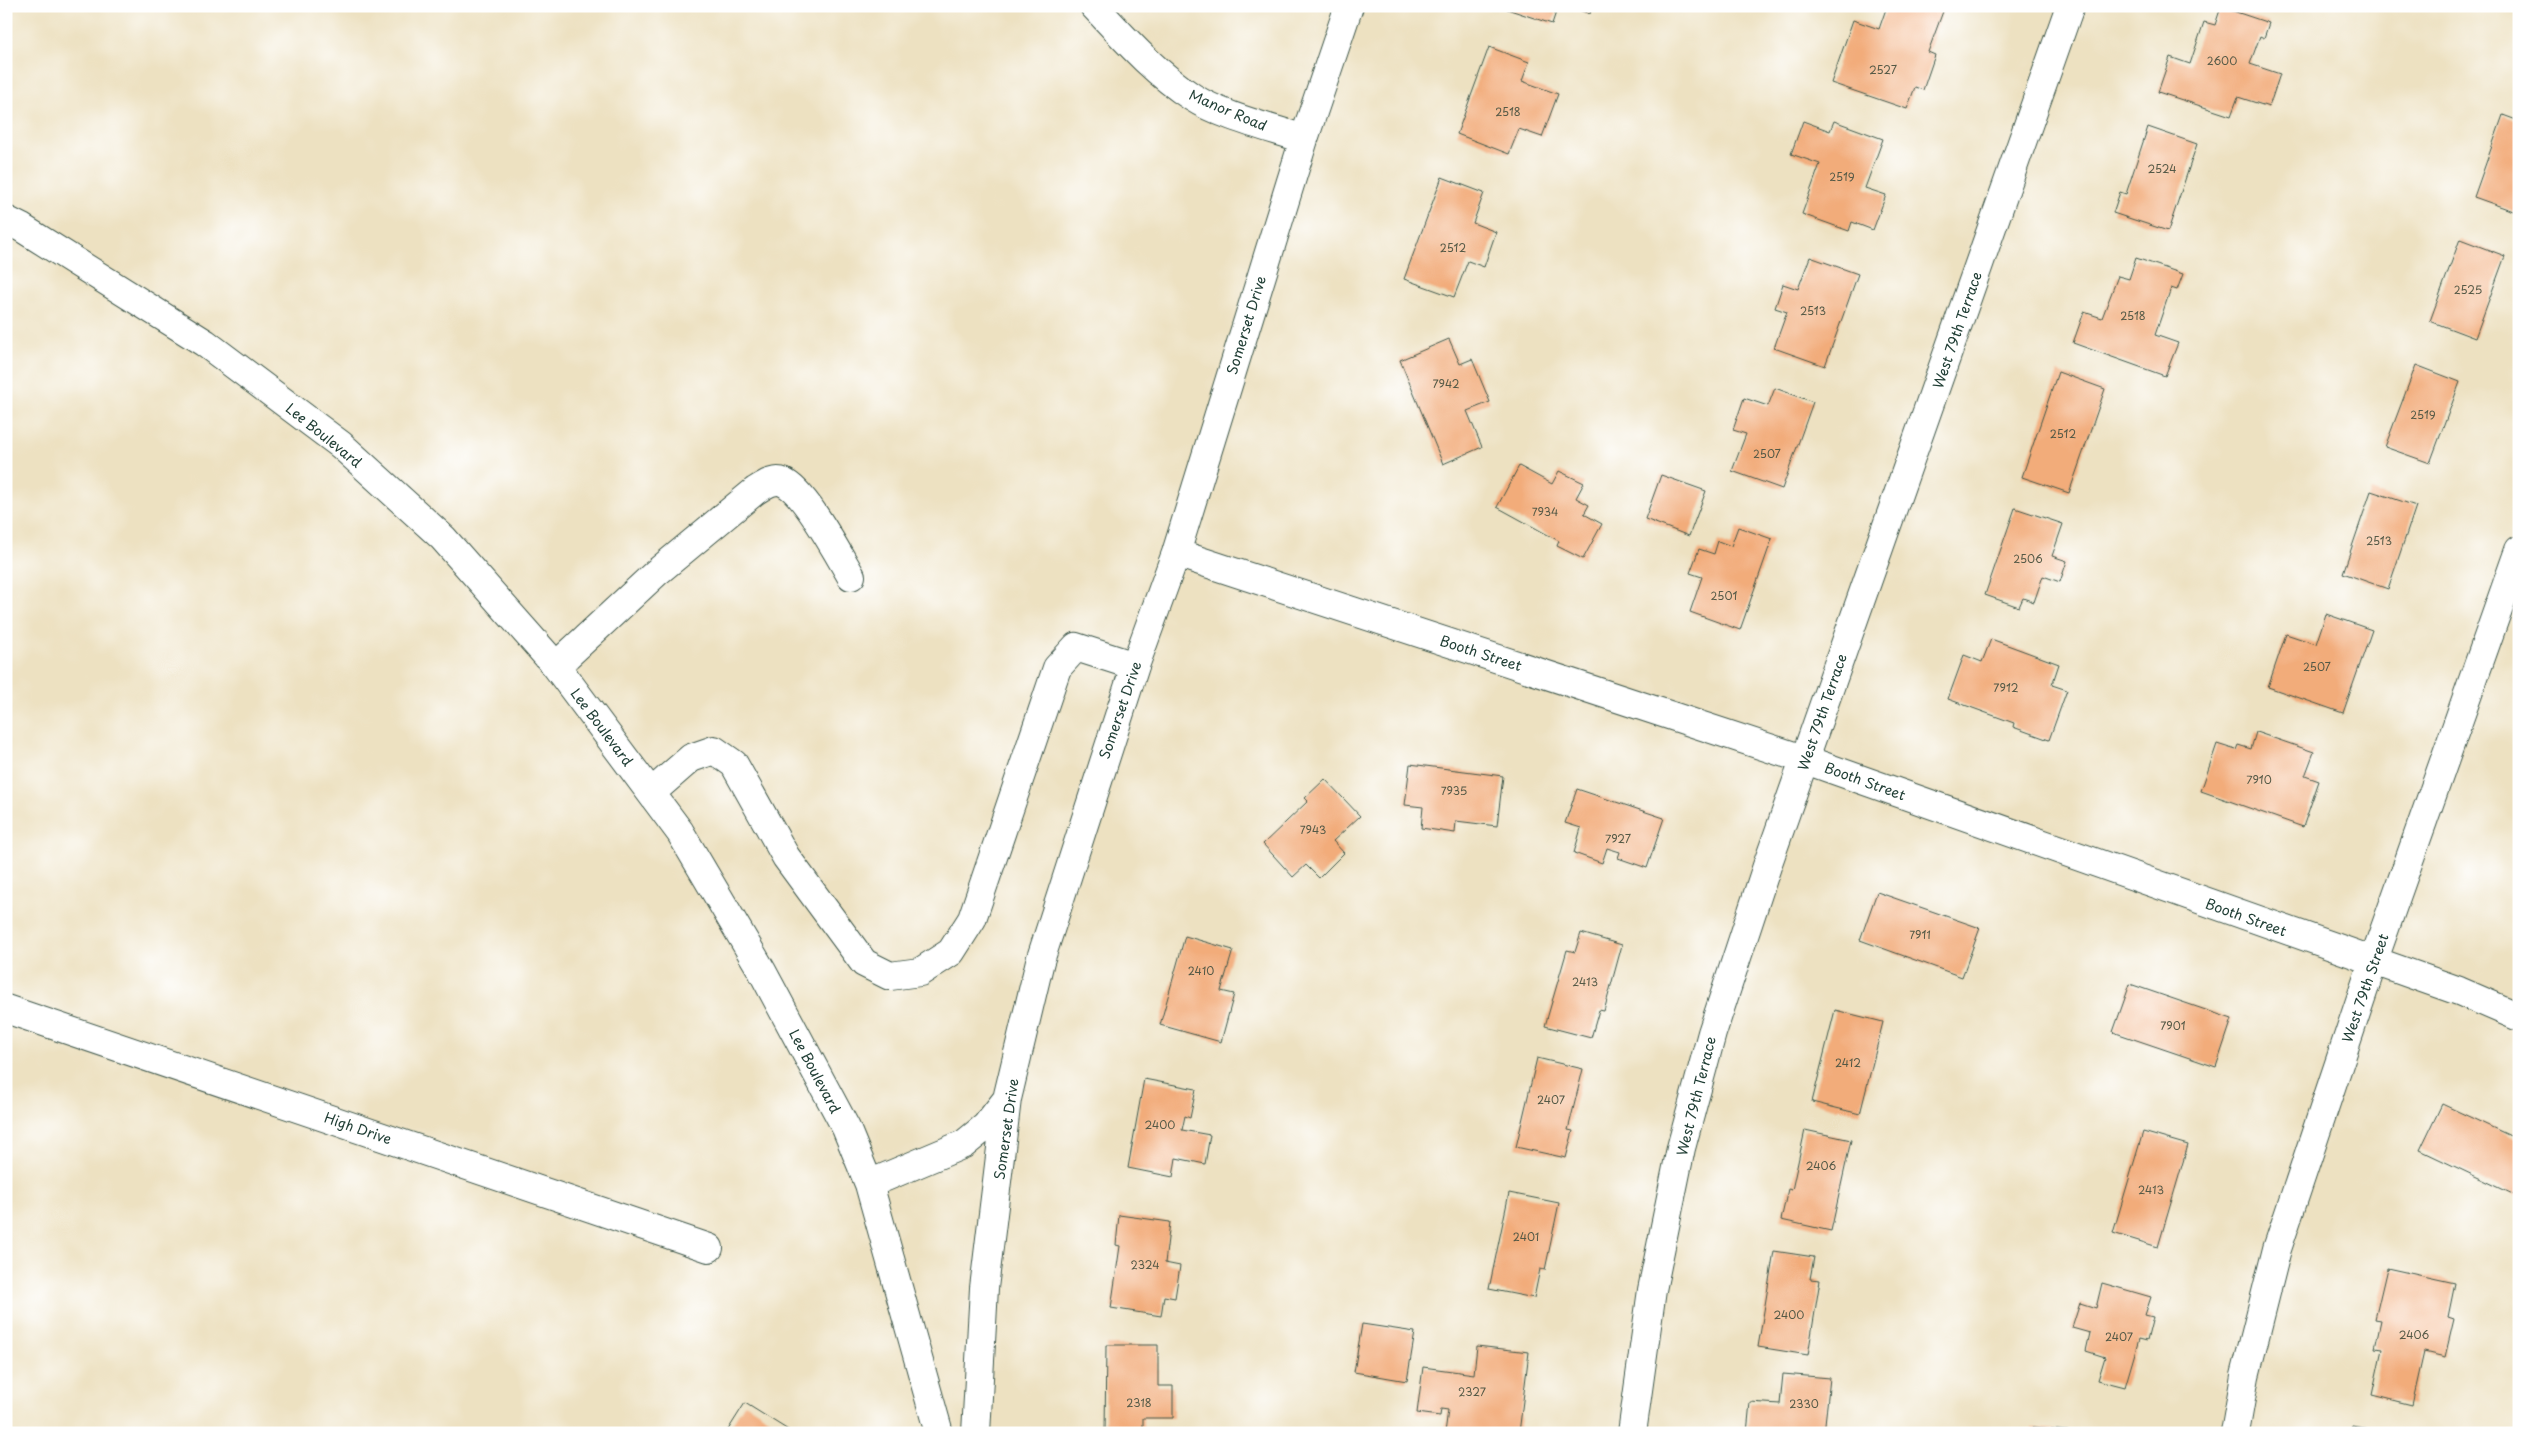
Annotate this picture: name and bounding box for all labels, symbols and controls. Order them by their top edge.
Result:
house number: 2600 [2207,52,2237,69]
house number: 2527 [1869,61,1897,78]
street label: Manor Road [1186,84,1270,136]
house number: 2518 [1495,103,1521,120]
house number: 2524 [2147,160,2177,177]
house number: 2519 [1829,168,1855,185]
house number: 2512 [1440,239,1466,256]
street label: West 79th Terrace [1927,269,1987,391]
street label: Somerset Drive [1221,273,1271,377]
house number: 2525 [2454,281,2482,298]
house number: 2513 [1800,302,1826,319]
house number: 2518 [2120,307,2146,324]
house number: 7942 [1432,375,1460,392]
street label: Lee Boulevard [281,398,367,473]
house number: 2519 [2410,406,2436,423]
house number: 2512 [2050,425,2076,442]
house number: 2507 [1753,445,1781,462]
house number: 7934 [1532,503,1558,520]
house number: 2513 [2366,532,2392,549]
house number: 2506 [2013,550,2043,567]
house number: 2501 [1711,587,1737,604]
street label: Booth Street [1437,630,1525,676]
street label: West 79th Terrace [1792,651,1852,773]
street label: Somerset Drive [1093,658,1147,762]
house number: 2507 [2303,658,2331,675]
house number: 7912 [1993,679,2019,696]
street label: Lee Boulevard [566,684,639,771]
street label: Booth Street [1821,757,1909,806]
house number: 7910 [2246,771,2272,788]
house number: 7935 [1441,782,1467,799]
house number: 7943 [1300,821,1326,838]
house number: 7927 [1605,830,1631,847]
street label: Booth Street [2202,893,2290,942]
house number: 7911 [1909,926,1931,943]
street label: West 79th Street [2336,930,2394,1045]
house number: 2410 [1188,962,1214,979]
house number: 2413 [1572,973,1598,990]
house number: 7901 [2160,1017,2186,1034]
street label: Lee Boulevard [784,1025,846,1117]
street label: West 79th Terrace [1671,1034,1721,1158]
house number: 2412 [1835,1054,1861,1071]
street label: Somerset Drive [988,1077,1024,1181]
house number: 2407 [1537,1091,1565,1108]
street label: High Drive [322,1107,394,1149]
house number: 2400 [1145,1116,1175,1133]
house number: 2406 [1806,1157,1837,1174]
house number: 2413 [2138,1181,2164,1198]
house number: 2401 [1513,1228,1539,1245]
house number: 2324 [1131,1256,1159,1273]
house number: 2400 [1774,1306,1804,1323]
house number: 2406 [2399,1326,2430,1343]
house number: 2407 [2105,1328,2133,1345]
house number: 2327 [1458,1383,1486,1400]
house number: 2318 [1126,1394,1152,1411]
house number: 2330 [1789,1395,1819,1412]

